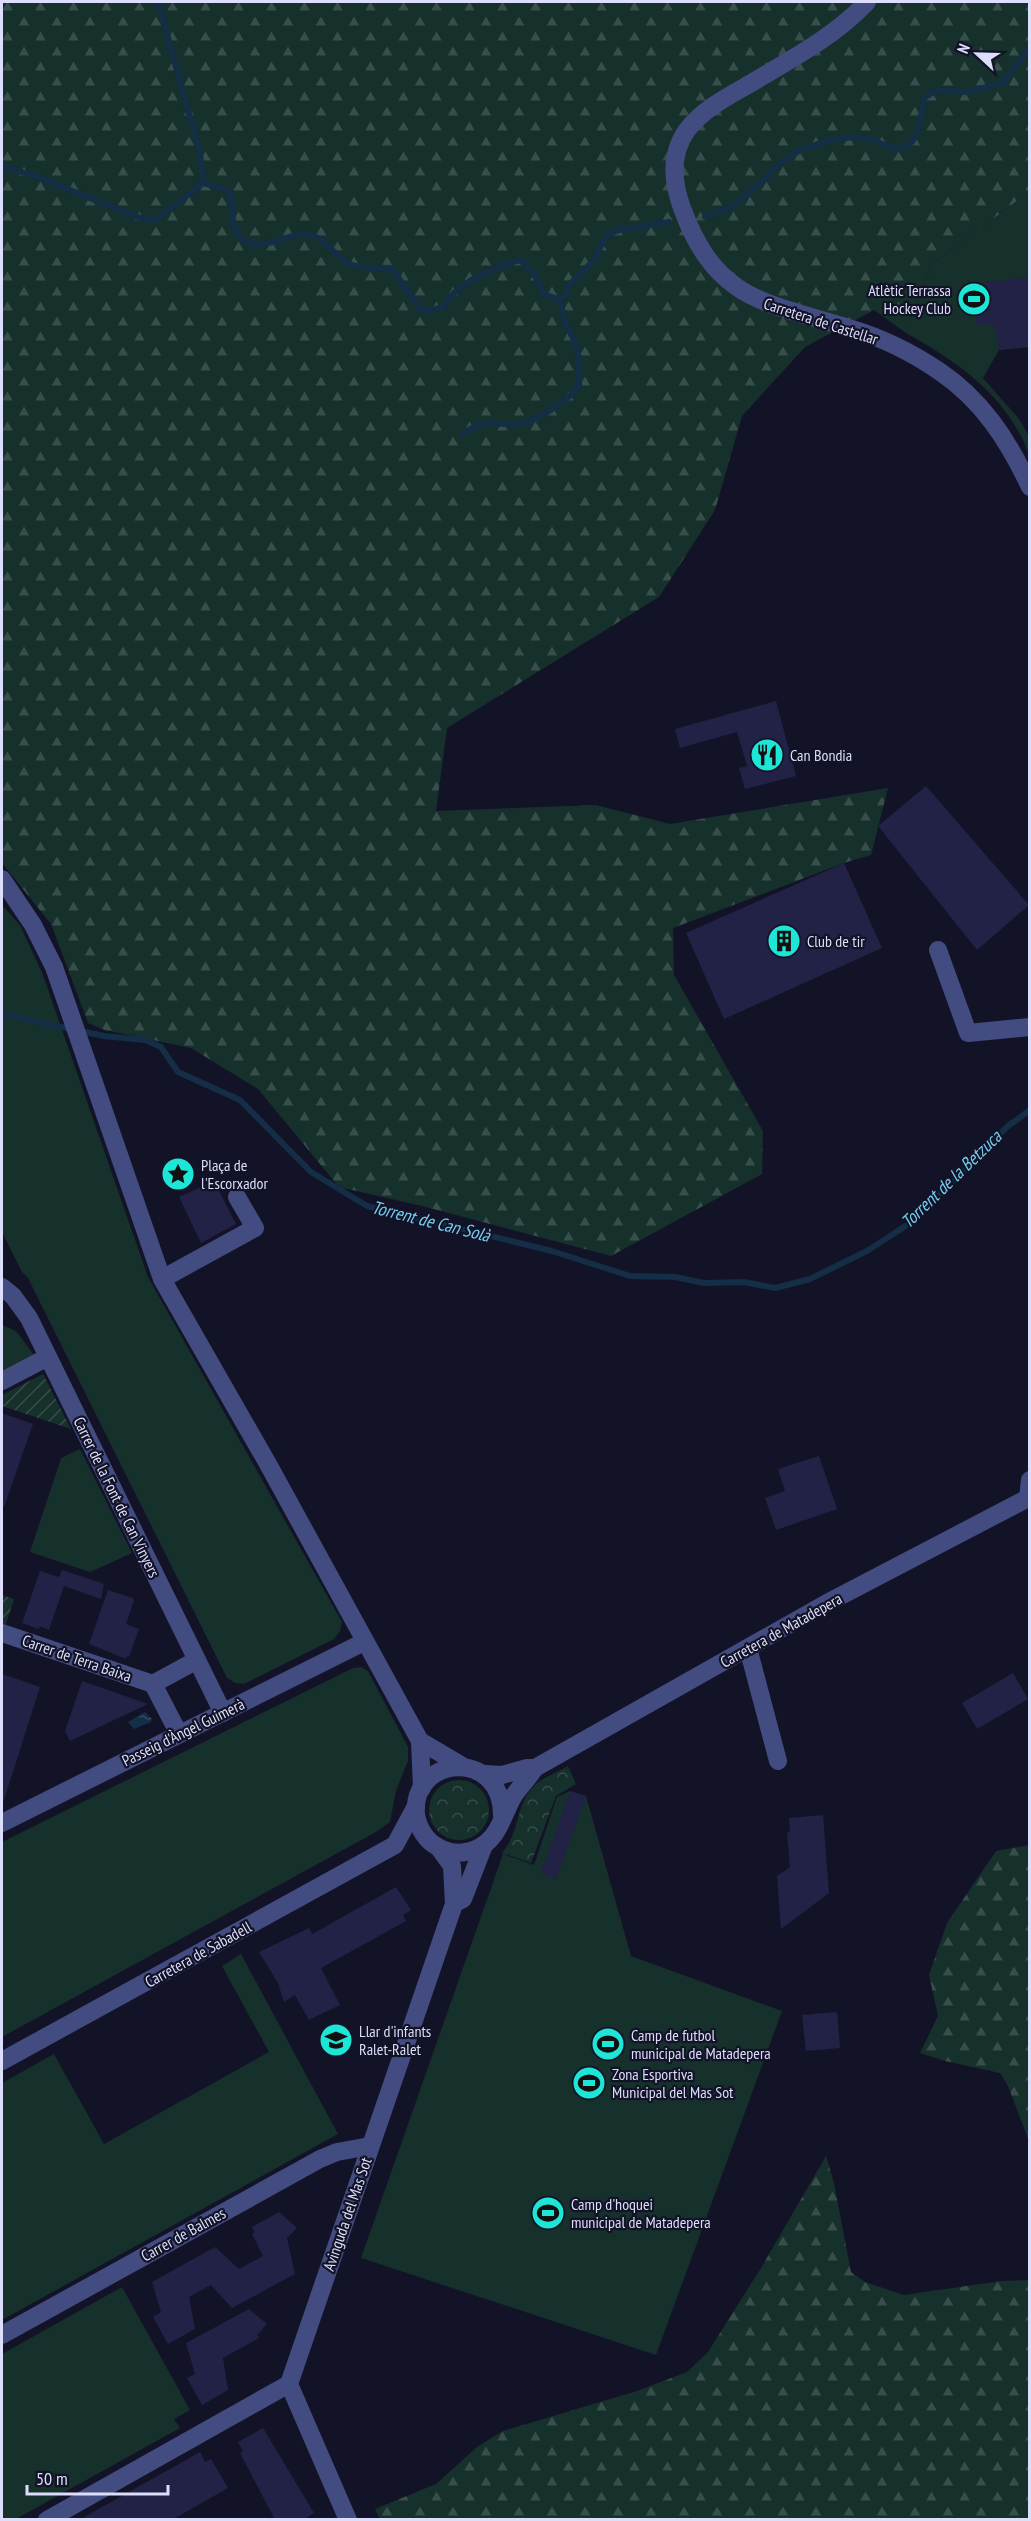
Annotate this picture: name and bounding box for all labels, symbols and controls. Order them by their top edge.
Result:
north arrow [947,24,1007,84]
text: N [952,41,974,56]
place label: Atlètic Terrassa Hockey Club [868,280,951,318]
sports icon: Atlètic Terrassa Hockey Club [956,281,992,317]
street label: Carretera de Castellar [761,293,881,349]
restaurant icon: Can Bondia [749,737,785,773]
place label: Can Bondia [790,745,852,765]
building icon: Club de tir [766,923,802,959]
place label: Club de tir [807,931,865,951]
water label: Torrent de la Betzuca [896,1125,1007,1233]
place label: Plaça de l'Escorxador [201,1155,268,1193]
place icon: Plaça de l'Escorxador [160,1156,196,1192]
water label: Torrent de Can Solà [370,1195,493,1247]
street label: Carrer de la Font de Can Vinyers [69,1413,165,1581]
street label: Carretera de Matadepera [717,1588,845,1672]
street label: Carrer de Terra Baixa [20,1630,134,1686]
street label: Passeig d'Àngel Guimerà [118,1694,248,1770]
street label: Carretera de Sabadell [141,1916,255,1991]
place label: Llar d'infants Ralet-Ralet [359,2021,431,2059]
school or university icon: Llar d'infants Ralet-Ralet [318,2022,354,2058]
place label: Camp de futbol municipal de Matadepera [631,2025,771,2063]
sports icon: Camp de futbol municipal de Matadepera [590,2026,626,2062]
place label: Zona Esportiva Municipal del Mas Sot [612,2064,734,2102]
sports icon: Zona Esportiva Municipal del Mas Sot [571,2065,607,2101]
street label: Avinguda del Mas Sot [318,2154,376,2273]
place label: Camp d'hoquei municipal de Matadepera [571,2194,711,2232]
sports icon: Camp d'hoquei municipal de Matadepera [530,2195,566,2231]
street label: Carrer de Balmes [137,2203,229,2265]
scale bar [27,2458,168,2496]
text: 50 m [36,2467,68,2490]

